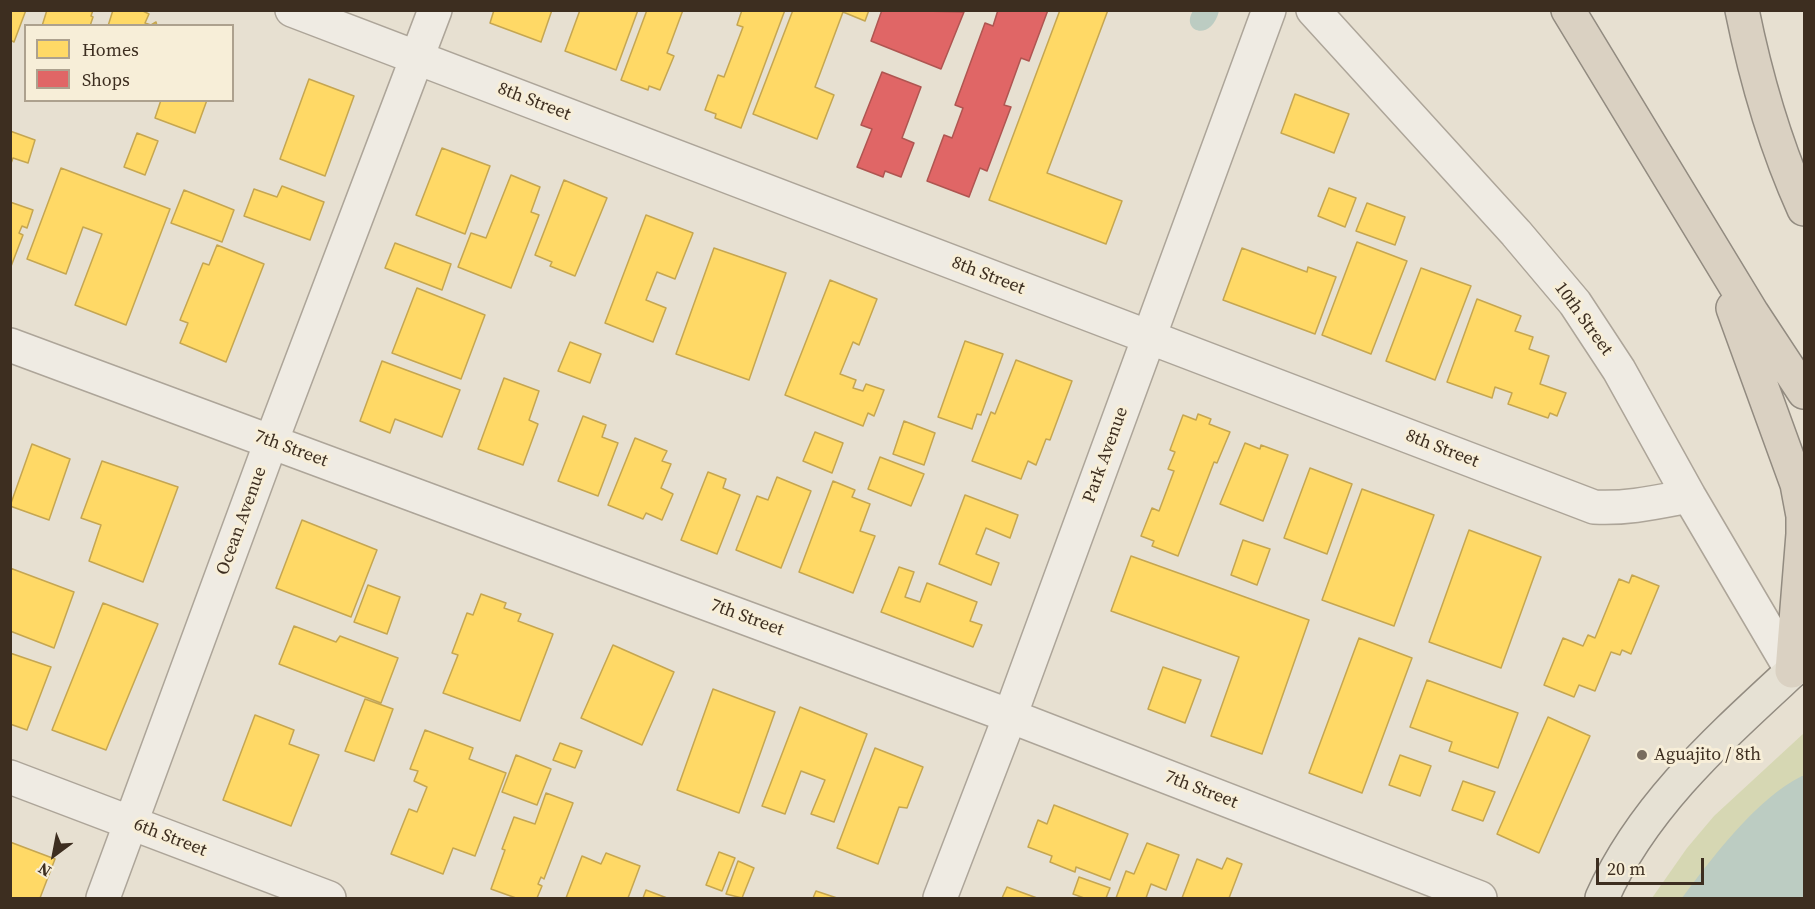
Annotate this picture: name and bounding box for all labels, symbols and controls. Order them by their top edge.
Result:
legend [24,24,234,102]
text: Homes [82,37,139,62]
text: Shops [82,67,130,92]
street label: 8th Street [494,78,574,126]
street label: 8th Street [948,252,1028,300]
street label: 10th Street [1549,278,1617,360]
street label: Park Avenue [1079,404,1133,506]
street label: 8th Street [1402,425,1482,473]
street label: 7th Street [251,426,331,472]
street label: Ocean Avenue [212,464,272,578]
street label: 7th Street [707,595,787,641]
place label: Aguajito / 8th [1654,744,1761,766]
marker: Aguajito / 8th [1635,748,1649,762]
street label: 7th Street [1161,766,1241,814]
street label: 6th Street [130,814,210,862]
north arrow [24,825,84,885]
scale bar [1599,846,1707,884]
text: 20 m [1607,856,1645,881]
text: N [34,858,55,883]

